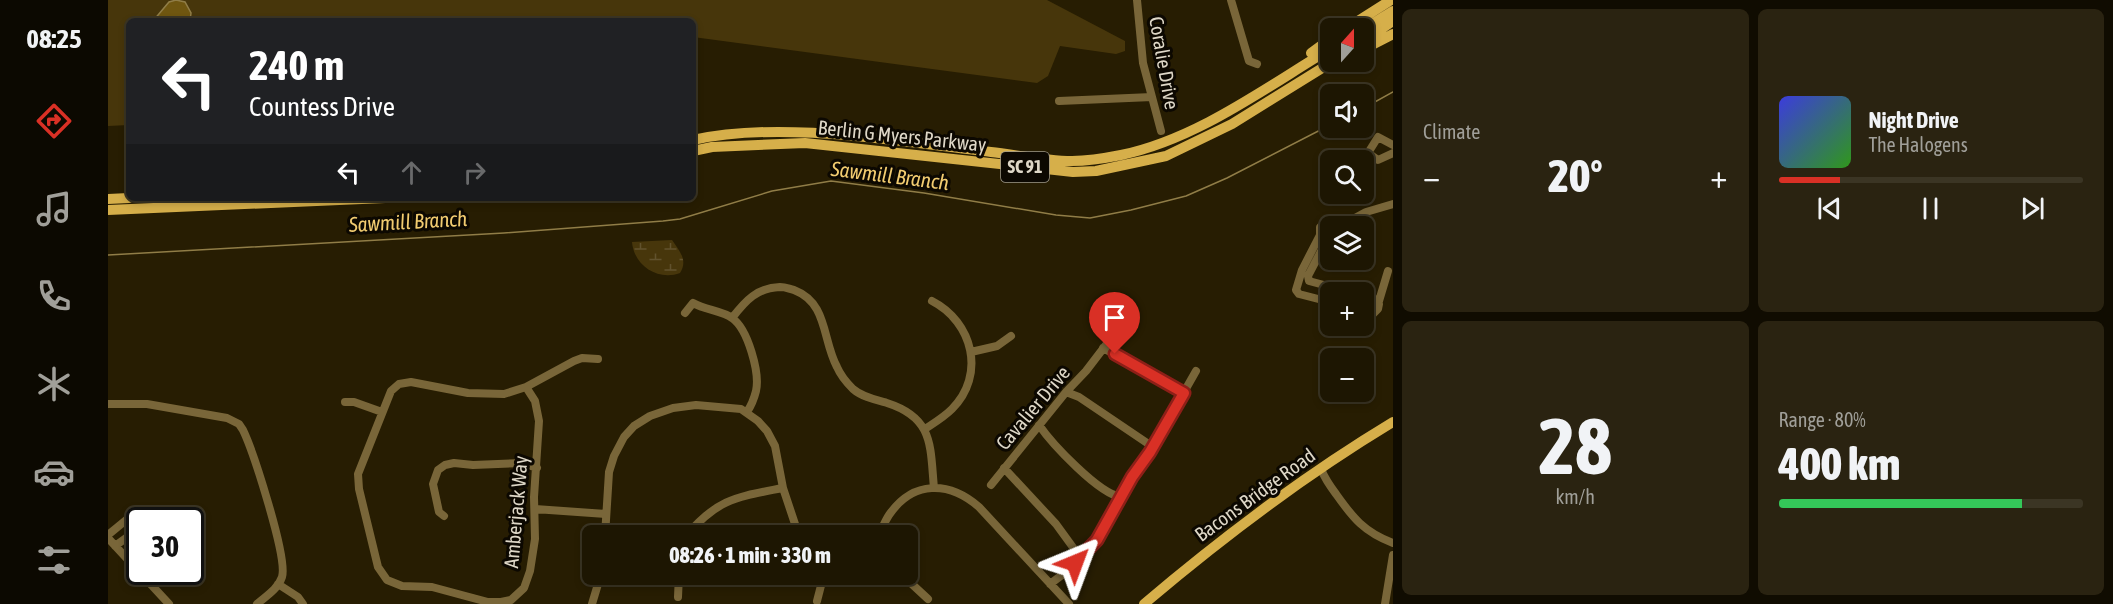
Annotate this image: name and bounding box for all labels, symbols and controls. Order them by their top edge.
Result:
street label: Coralie Drive [1145,15,1184,111]
north arrow [1320,18,1374,72]
map controls [1320,18,1374,402]
text: 08:25 [26,23,82,54]
text: 240 m [249,41,344,89]
icon: left [150,42,228,120]
button: sound [1320,84,1374,138]
text: Countess Drive [249,91,395,122]
icon: directions [33,100,75,142]
text: Night Drive [1869,107,1959,133]
street label: Berlin G Myers Parkway [817,115,987,156]
text: Climate [1423,120,1480,143]
text: The Halogens [1869,133,1968,156]
button: search [1320,150,1374,204]
text: 20° [1548,150,1603,202]
road number: SC 91 [1001,152,1049,182]
icon: left [332,156,365,189]
icon: ahead [395,156,428,189]
icon: right [458,156,491,189]
water label: Sawmill Branch [829,156,950,194]
text: − [1423,157,1440,195]
text: + [1710,157,1727,195]
icon: music [33,188,75,230]
icon: previous [1813,192,1846,225]
icon: pause [1914,192,1947,225]
icon: next [2016,192,2049,225]
water label: Sawmill Branch [347,206,468,236]
button: layers [1320,216,1374,270]
icon: phone [33,275,75,317]
button: + [1320,282,1374,336]
pin [1089,292,1140,354]
icon: arrive [1098,301,1131,334]
button: − [1320,348,1374,402]
street label: Cavalier Drive [991,361,1074,454]
icon: climate [33,363,75,405]
text: 28 [1539,401,1612,491]
text: Range · 80% [1779,408,1866,431]
text: 400 km [1779,438,1900,490]
street label: Bacons Bridge Road [1190,443,1319,546]
icon: car [33,451,75,493]
street label: Amberjack Way [499,455,532,569]
text: km/h [1555,485,1595,508]
speed limit sign: 30 [126,507,204,585]
position arrow [1043,531,1107,595]
icon: filters [33,539,75,581]
text: 08:26 · 1 min · 330 m [669,542,831,568]

